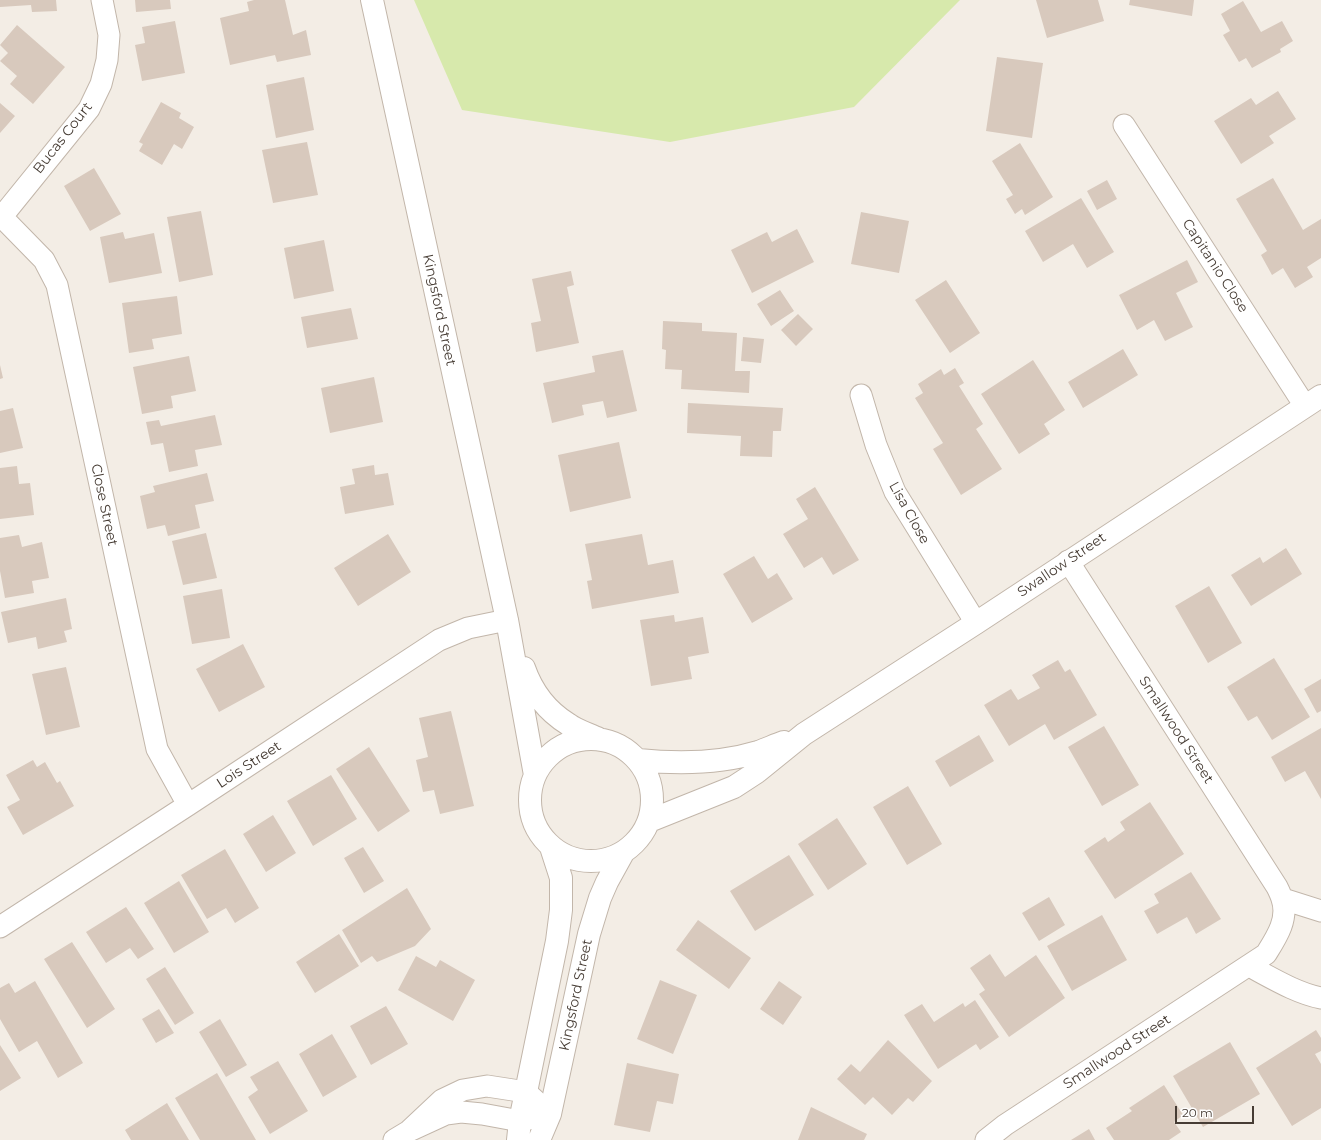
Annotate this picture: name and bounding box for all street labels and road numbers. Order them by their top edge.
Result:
street label: Bucas Court [30,99,96,177]
street label: Capitanio Close [1178,216,1252,316]
street label: Kingsford Street [419,253,459,367]
street label: Close Street [87,462,121,548]
street label: Lisa Close [885,479,933,547]
street label: Swallow Street [1015,529,1109,601]
street label: Smallwood Street [1135,673,1217,787]
street label: Lois Street [214,738,284,792]
street label: Kingsford Street [556,938,596,1052]
street label: Smallwood Street [1060,1011,1174,1093]

